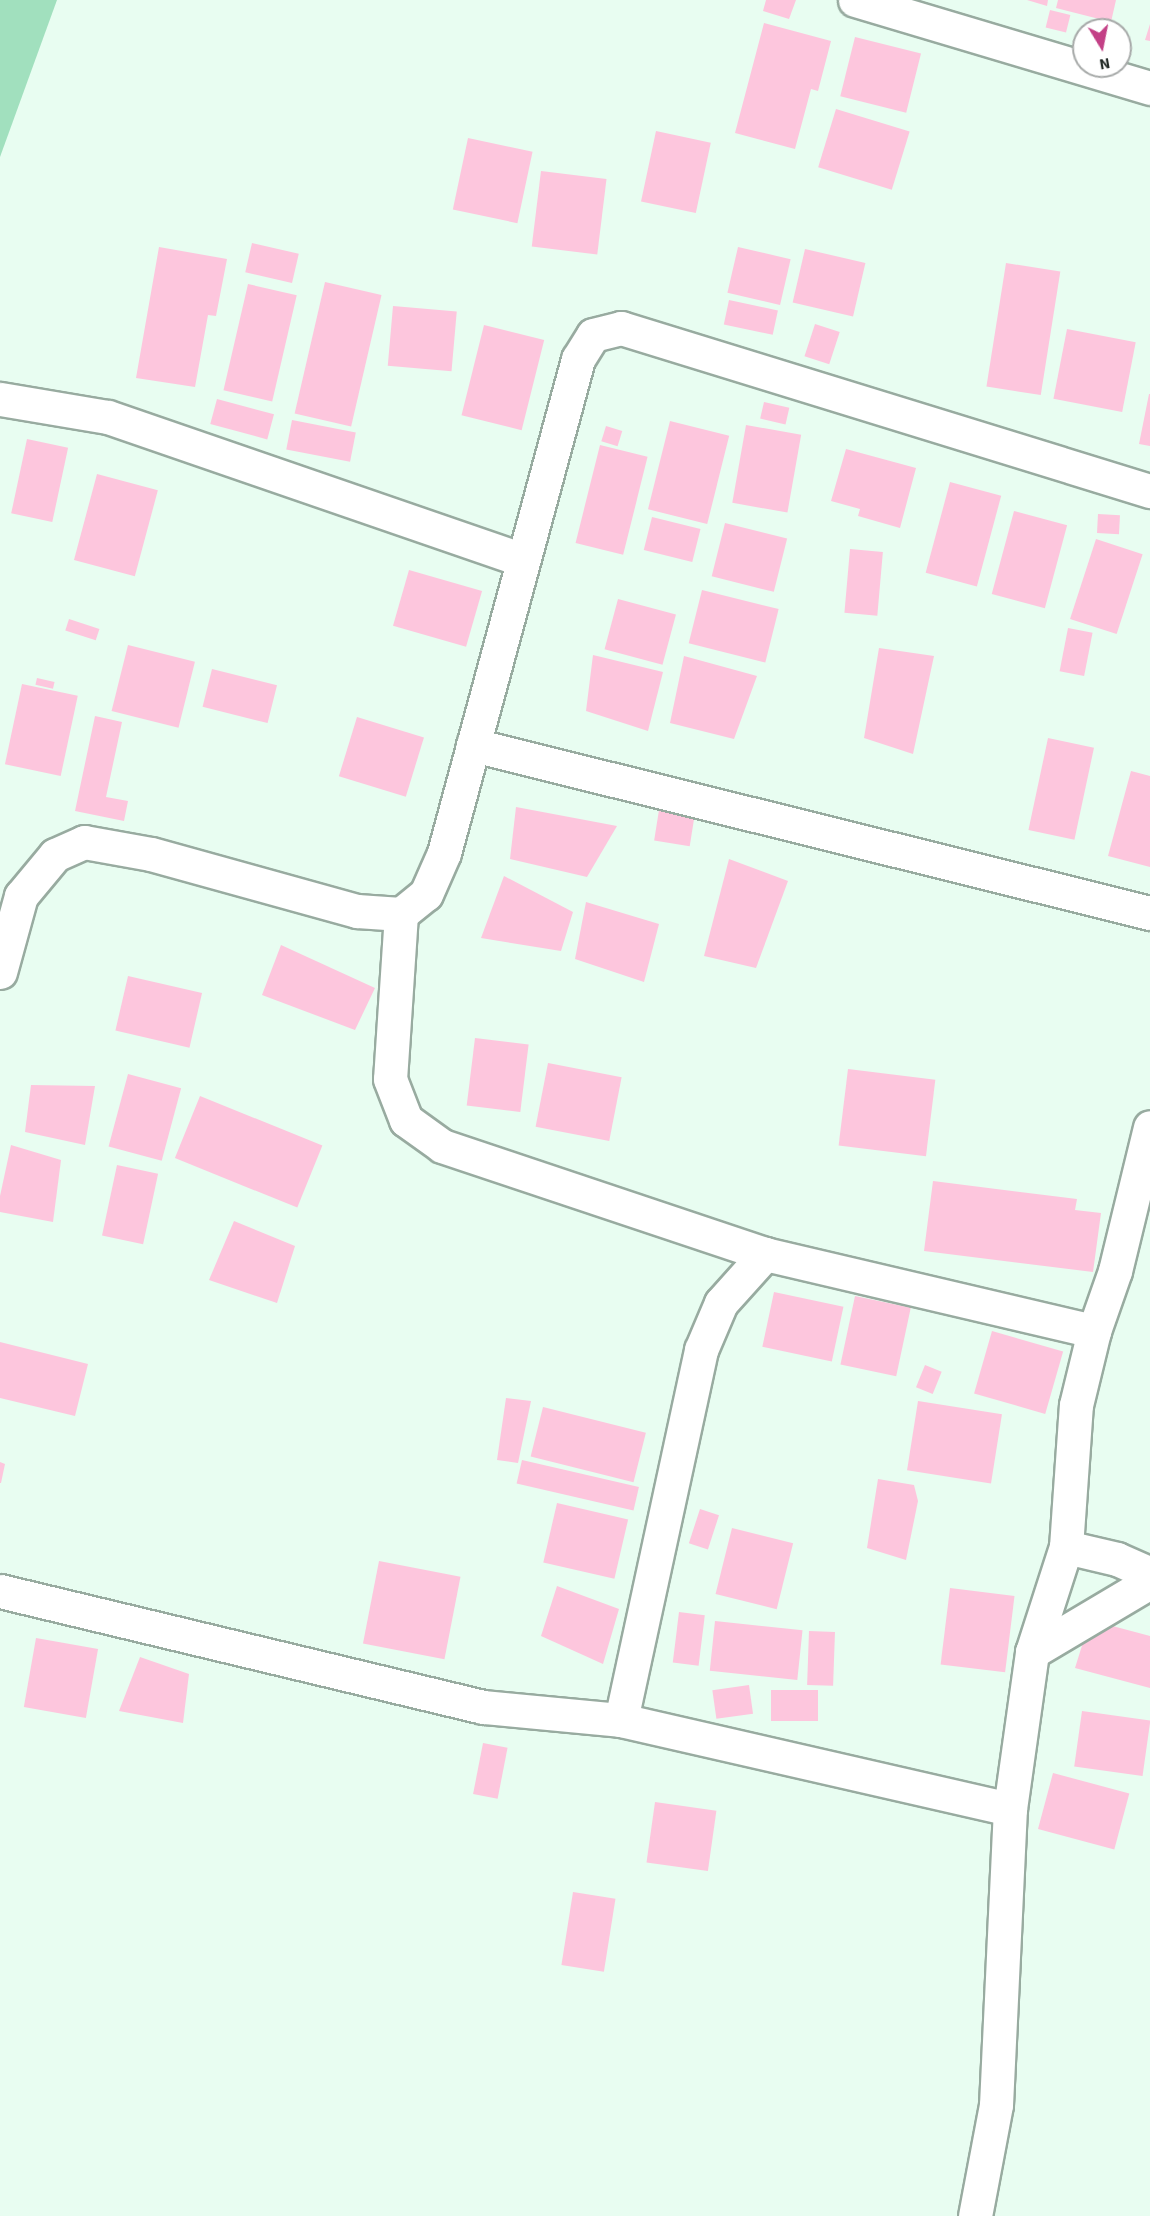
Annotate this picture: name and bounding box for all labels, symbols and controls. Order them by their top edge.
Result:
north arrow [1072,18,1132,78]
text: N [1098,52,1112,76]

